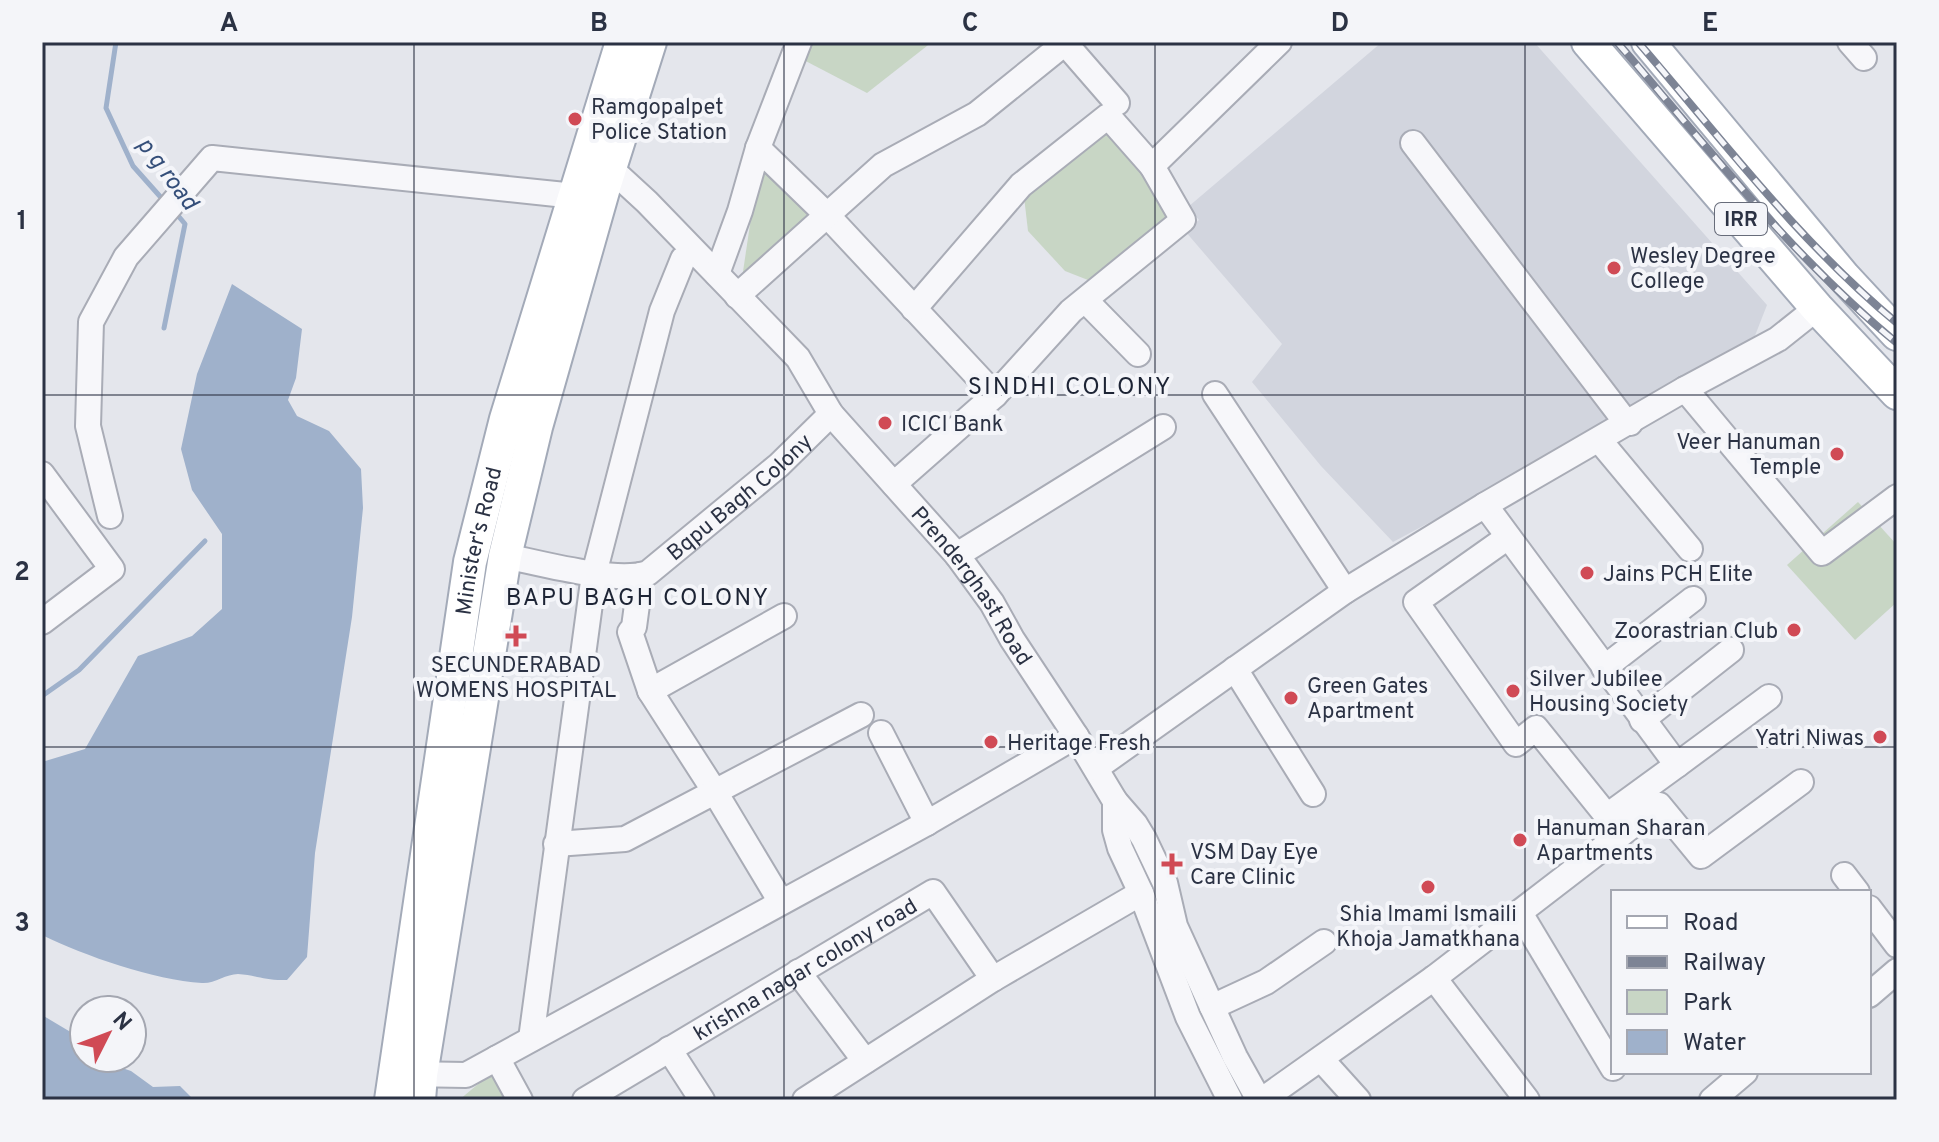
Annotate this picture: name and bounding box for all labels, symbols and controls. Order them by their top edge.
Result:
text: A [220,8,238,41]
text: B [590,8,608,41]
text: C [962,8,978,41]
text: D [1331,8,1349,41]
text: E [1702,8,1718,41]
place label: Ramgopalpet Police Station [591,95,727,147]
marker: Ramgopalpet Police Station [566,110,584,128]
water label: p g road [129,132,205,218]
road number: IRR [1715,203,1767,235]
text: 1 [17,206,27,239]
place label: Wesley Degree College [1630,244,1776,296]
marker: Wesley Degree College [1605,259,1623,277]
district label: SINDHI COLONY [968,373,1172,403]
place label: ICICI Bank [901,412,1003,439]
marker: ICICI Bank [876,414,894,432]
street label: Bqpu Bagh Colony [662,429,819,568]
place label: Veer Hanuman Temple [1676,430,1821,482]
marker: Veer Hanuman Temple [1828,445,1846,463]
street label: Minister's Road [451,464,509,617]
street label: Prenderghast Road [904,502,1037,671]
text: 2 [14,557,30,590]
place label: Jains PCH Elite [1603,562,1753,589]
marker: Jains PCH Elite [1578,564,1596,582]
district label: BAPU BAGH COLONY [506,584,770,614]
place label: Zoorastrian Club [1614,619,1778,646]
marker: Zoorastrian Club [1785,621,1803,639]
marker: SECUNDERABAD WOMENS HOSPITAL [505,625,527,647]
place label: SECUNDERABAD WOMENS HOSPITAL [416,653,616,705]
place label: Silver Jubilee Housing Society [1529,667,1688,719]
place label: Green Gates Apartment [1307,674,1428,726]
marker: Silver Jubilee Housing Society [1504,682,1522,700]
marker: Green Gates Apartment [1282,689,1300,707]
place label: Yatri Niwas [1755,726,1864,753]
marker: Yatri Niwas [1871,728,1889,746]
place label: Heritage Fresh [1007,731,1151,758]
marker: Heritage Fresh [982,733,1000,751]
place label: Hanuman Sharan Apartments [1536,816,1706,868]
marker: Hanuman Sharan Apartments [1511,831,1529,849]
place label: VSM Day Eye Care Clinic [1190,840,1318,892]
marker: VSM Day Eye Care Clinic [1161,853,1183,875]
marker: Shia Imami Ismaili Khoja Jamatkhana [1419,878,1437,896]
legend [1611,890,1871,1074]
street label: krishna nagar colony road [689,894,923,1048]
place label: Shia Imami Ismaili Khoja Jamatkhana [1336,902,1520,954]
text: 3 [14,908,30,941]
text: Road [1683,909,1739,939]
text: Railway [1683,949,1766,979]
text: Park [1683,989,1733,1019]
north arrow [68,994,148,1074]
text: N [106,1007,136,1037]
text: Water [1683,1029,1746,1059]

